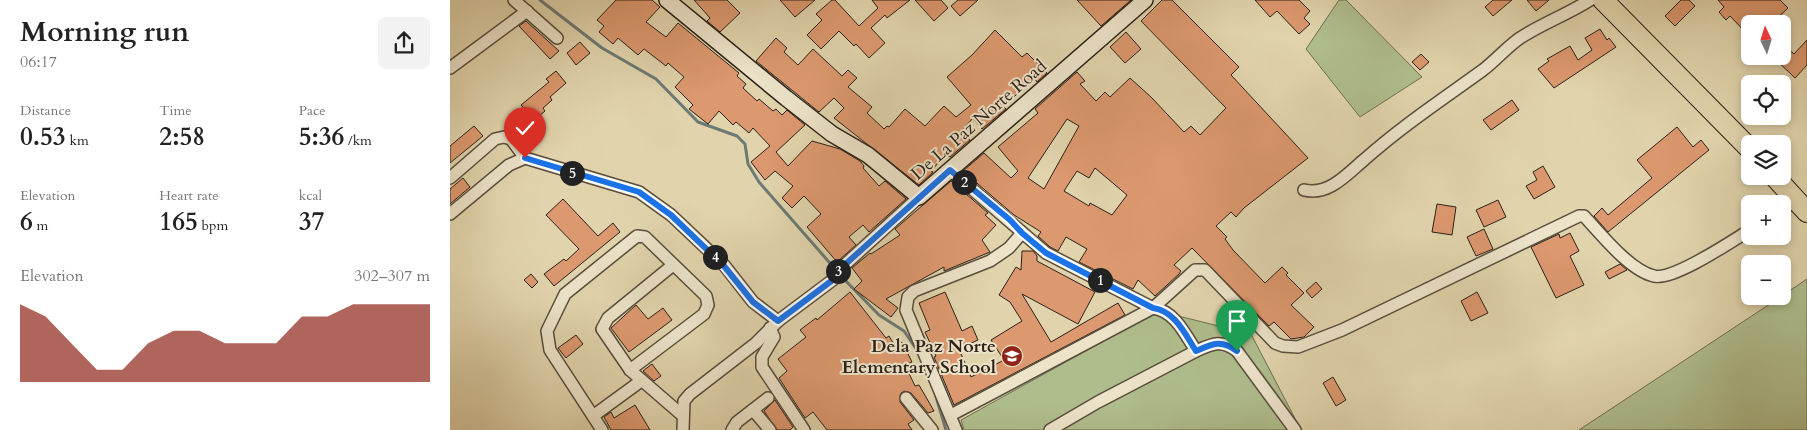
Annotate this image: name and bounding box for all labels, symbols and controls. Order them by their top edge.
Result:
text: Morning run [20,13,189,51]
north arrow [1741,15,1791,65]
map controls [1741,15,1791,305]
button: share [378,17,430,69]
text: 06:17 [20,51,57,73]
street label: De La Paz Norte Road [906,54,1053,186]
button: locate [1741,75,1791,125]
text: Distance [20,101,71,120]
text: Time [159,101,192,120]
text: Pace [299,101,326,120]
pin [504,107,546,158]
icon: check [511,114,539,142]
text: 0.53 [20,120,66,154]
text: 2:58 [159,120,205,154]
text: 5:36 [299,120,344,154]
text: km [66,131,89,150]
text: /km [344,131,372,150]
button: layers [1741,135,1791,185]
pin: 5 [560,160,584,186]
text: 5 [569,164,576,183]
pin: 2 [952,170,976,194]
text: 2 [961,173,968,192]
text: Elevation [20,186,76,205]
text: Heart rate [159,186,219,205]
text: kcal [299,186,322,205]
button: + [1741,195,1791,245]
text: 6 [20,205,33,239]
text: 165 [159,205,198,239]
text: 37 [299,205,324,239]
text: m [33,216,48,235]
text: bpm [198,216,228,235]
pin: 4 [702,244,728,270]
text: 4 [712,248,719,267]
button: − [1741,255,1791,305]
pin: 3 [826,258,850,284]
text: 3 [835,262,842,281]
text: Elevation [20,265,84,287]
text: 302–307 m [354,265,430,287]
pin: 1 [1088,268,1112,292]
text: 1 [1097,271,1104,290]
pin [1216,300,1258,351]
icon: arrive [1223,307,1251,335]
place label: Dela Paz Norte Elementary School [842,334,996,380]
school or university icon: Dela Paz Norte Elementary School [1000,344,1024,368]

